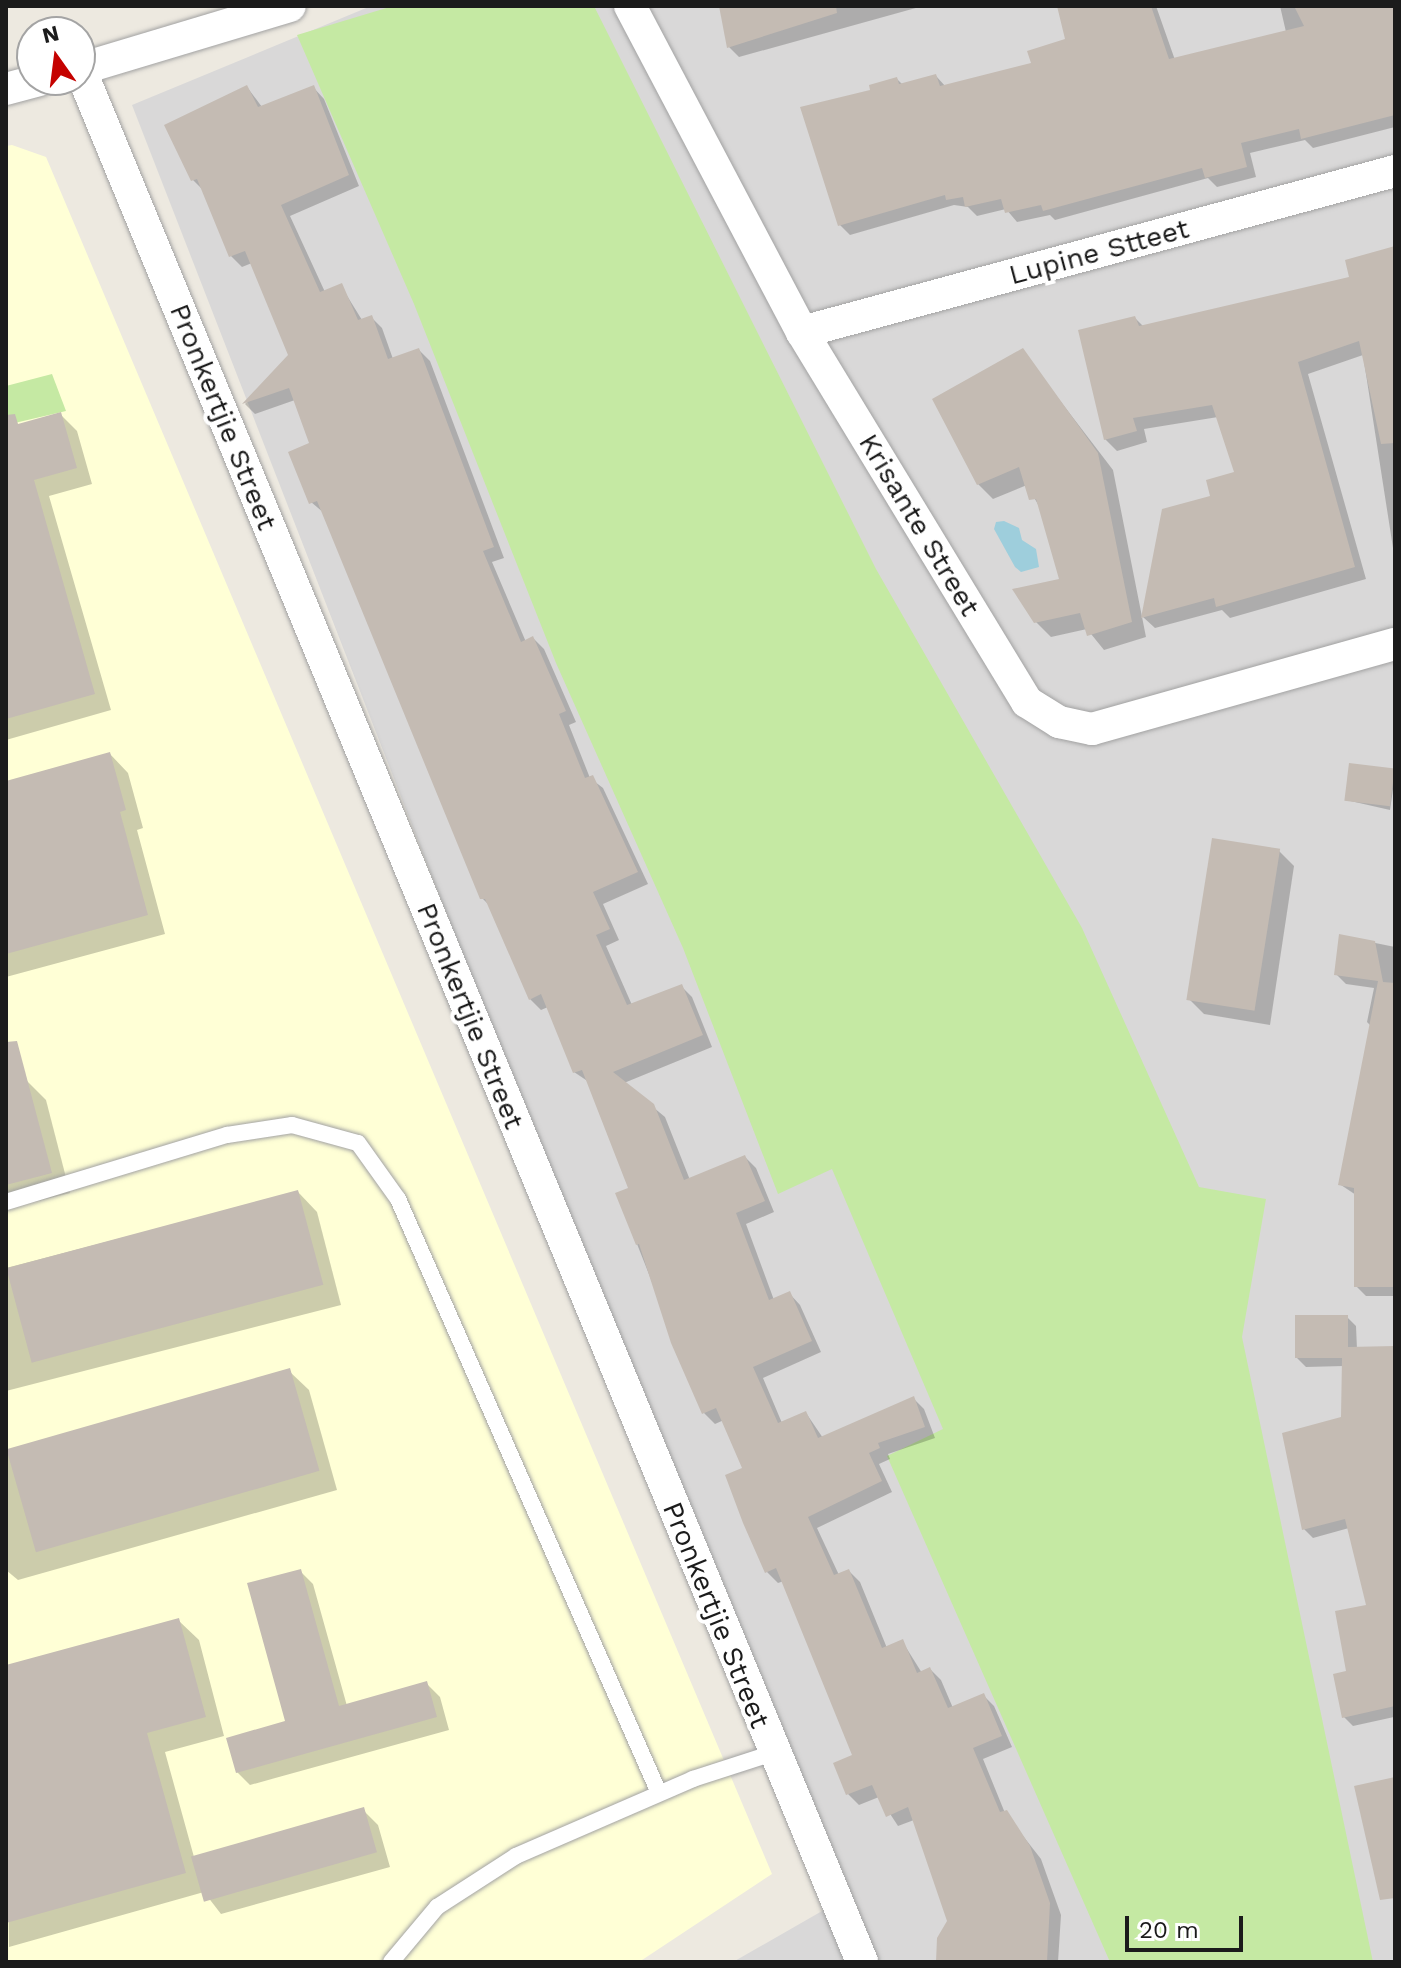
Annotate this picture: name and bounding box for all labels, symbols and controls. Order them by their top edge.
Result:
north arrow [16,16,96,96]
text: N [40,20,61,48]
street label: Lupine Stteet [1005,212,1193,292]
street label: Pronkertjie Street [162,299,284,535]
street label: Krisante Street [851,428,987,622]
street label: Pronkertjie Street [409,898,531,1134]
street label: Pronkertjie Street [655,1497,777,1733]
scale bar [1129,1900,1247,1950]
text: 20 m [1139,1916,1199,1944]

